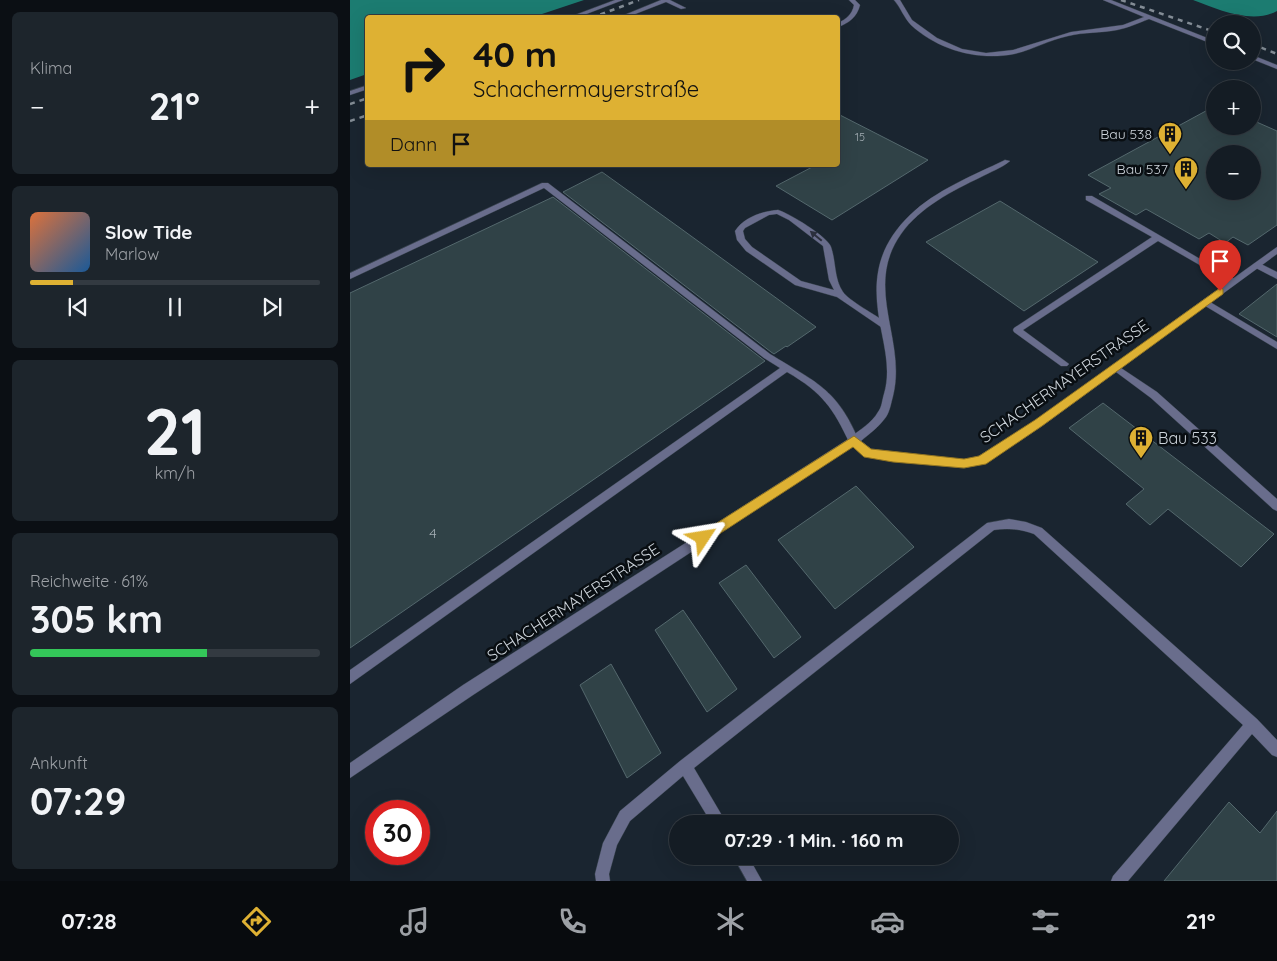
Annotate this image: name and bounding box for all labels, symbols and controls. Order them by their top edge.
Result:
map controls [1206,15,1261,200]
button: search [1206,15,1261,70]
text: 40 m [473,32,557,76]
icon: right [390,35,455,100]
text: Klima [30,58,72,78]
text: Schachermayerstraße [473,75,699,103]
button: + [1206,80,1261,135]
text: 21° [149,82,200,130]
text: − [30,89,45,124]
text: + [304,89,320,124]
building icon: Bau 538 [1157,121,1183,155]
place label: Bau 538 [1100,125,1152,143]
icon: arrive [447,130,475,158]
house number: 15 [855,130,865,144]
text: Dann [390,132,437,156]
button: − [1206,145,1261,200]
building icon: Bau 537 [1173,156,1199,190]
place label: Bau 537 [1117,160,1168,178]
text: Slow Tide [105,220,193,244]
one-way arrow [810,231,823,242]
pin [1199,240,1241,291]
text: Marlow [105,244,159,264]
icon: arrive [1206,247,1234,275]
icon: previous [64,293,92,321]
icon: pause [161,293,189,321]
icon: next [258,293,286,321]
street label: SCHACHERMAYERSTRASSE [976,315,1152,447]
text: 21 [144,390,206,471]
building icon: Bau 533 [1128,425,1154,459]
place label: Bau 533 [1158,428,1217,448]
text: km/h [155,463,195,483]
position arrow [676,511,728,563]
house number: 4 [429,524,437,542]
street label: SCHACHERMAYERSTRASSE [483,539,663,665]
text: Reichweite · 61% [30,571,148,591]
text: 305 km [30,595,163,643]
text: Ankunft [30,753,88,773]
text: 07:29 [30,777,126,825]
speed limit sign: 30 [365,800,430,865]
text: 07:29 · 1 Min. · 160 m [724,828,904,852]
icon: directions [239,904,274,939]
icon: music [397,904,432,939]
icon: phone [555,904,590,939]
icon: climate [713,904,748,939]
icon: car [870,904,905,939]
icon: filters [1028,904,1063,939]
text: 07:28 [61,907,117,935]
text: 21° [1186,907,1216,935]

